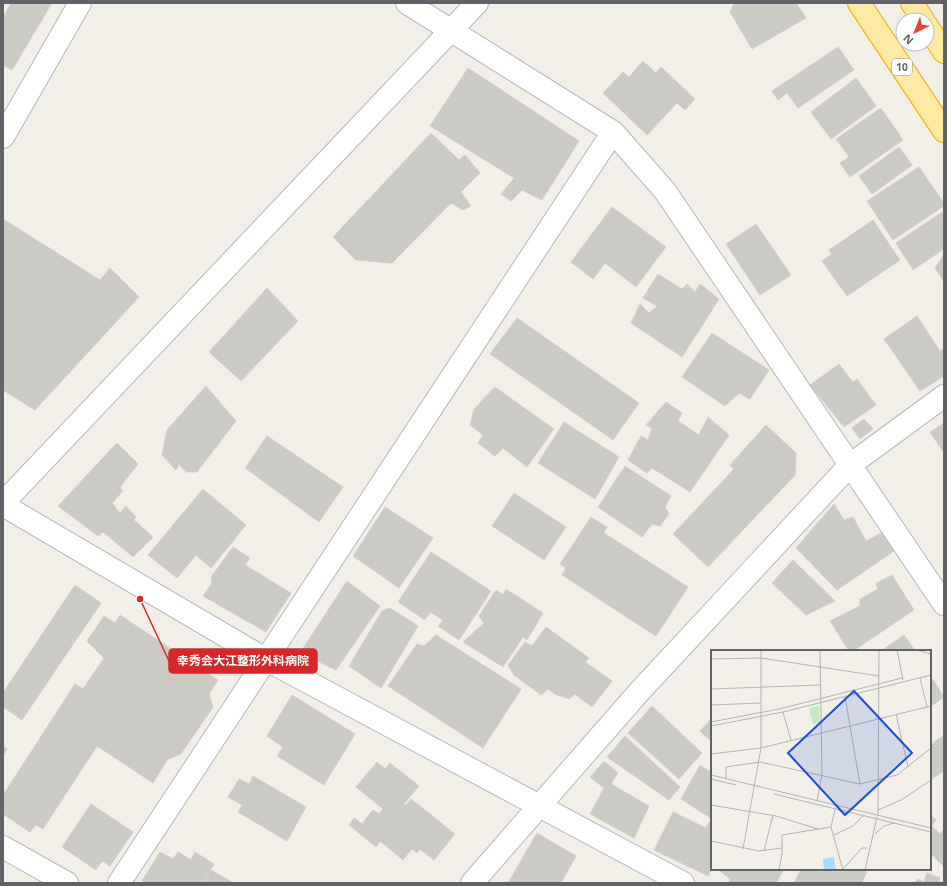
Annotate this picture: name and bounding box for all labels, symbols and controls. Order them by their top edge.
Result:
north arrow [895,12,935,52]
text: N [899,31,916,48]
road number: 10 [892,59,912,75]
callout: 幸秀会大江整形外科病院 [169,649,317,673]
inset map [711,650,931,870]
text: 幸秀会大江整形外科病院 [177,652,309,669]

